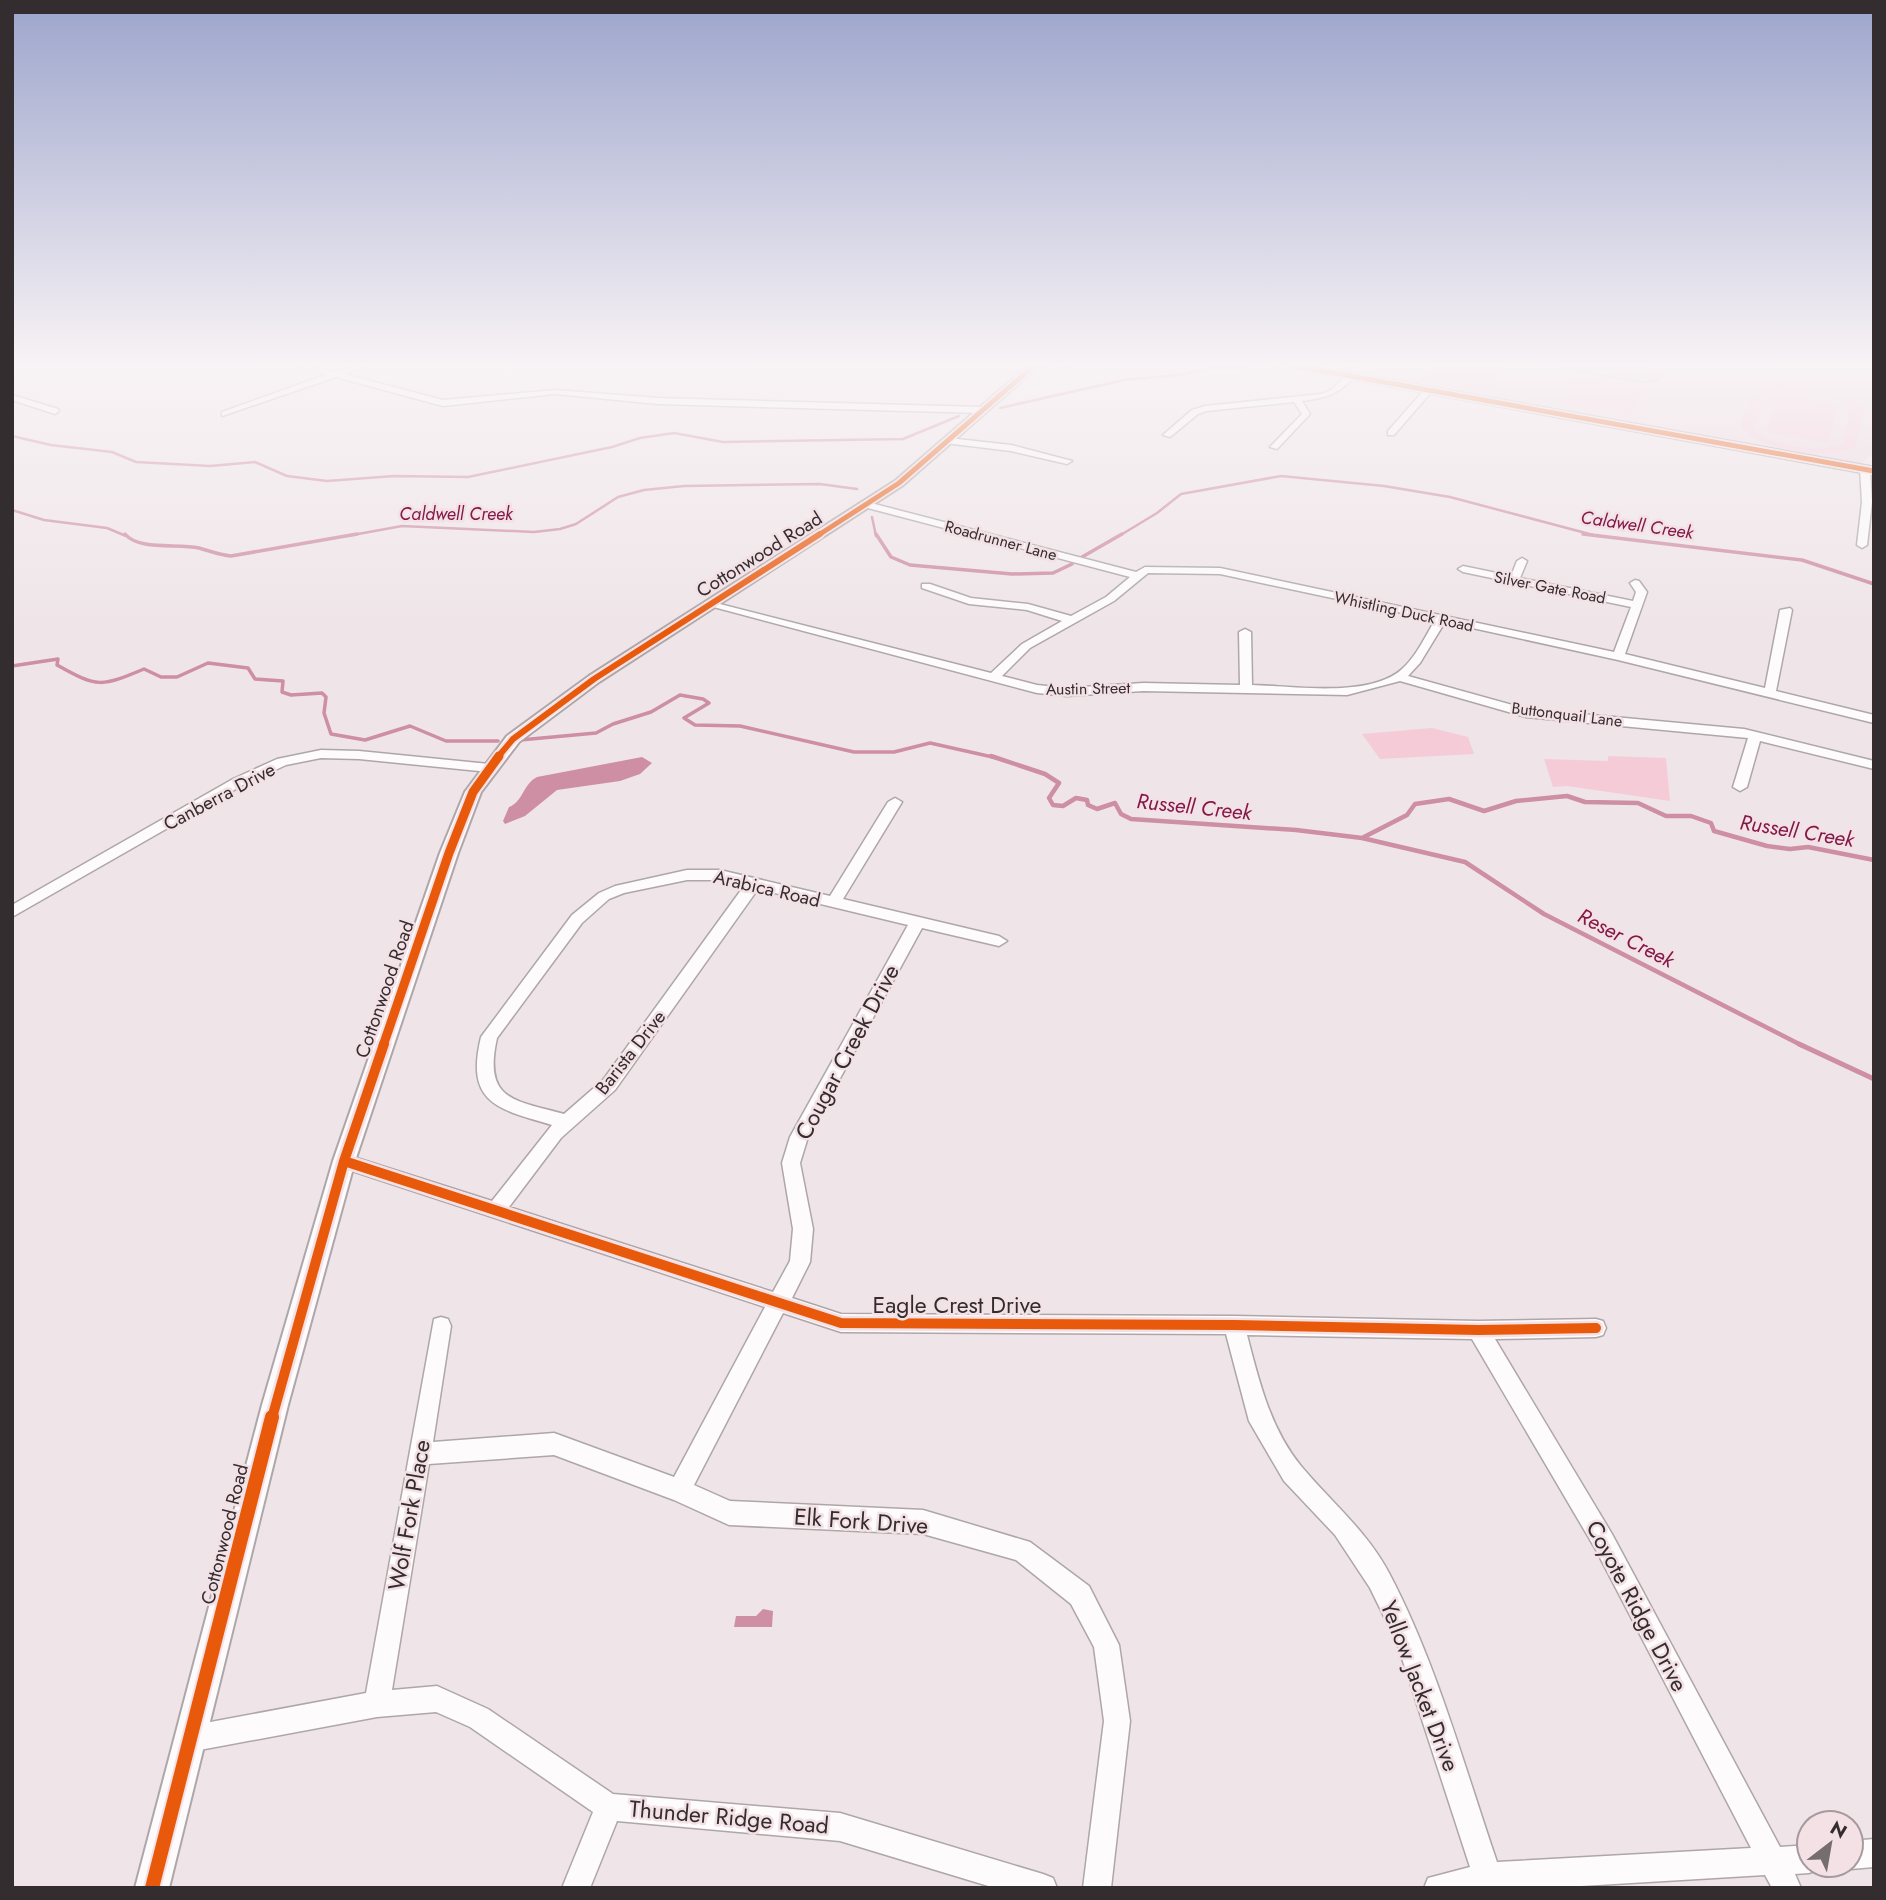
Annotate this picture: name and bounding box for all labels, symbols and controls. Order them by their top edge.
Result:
water label: Caldwell Creek [399,501,514,527]
water label: Caldwell Creek [1579,504,1696,546]
street label: Cottonwood Road [691,505,827,604]
street label: Roadrunner Lane [942,514,1060,567]
street label: Silver Gate Road [1492,565,1608,610]
street label: Whistling Duck Road [1332,585,1476,638]
street label: Austin Street [1046,676,1131,701]
street label: Buttonquail Lane [1510,696,1624,733]
street label: Canberra Drive [159,756,280,837]
water label: Russell Creek [1135,786,1254,828]
water label: Russell Creek [1738,807,1857,855]
street label: Arabica Road [711,863,823,914]
water label: Reser Creek [1573,901,1680,976]
street label: Cottonwood Road [348,917,421,1061]
street label: Cougar Creek Drive [786,958,908,1146]
street label: Barista Drive [589,1004,672,1100]
street label: Eagle Crest Drive [873,1288,1042,1322]
street label: Wolf Fork Place [379,1437,439,1593]
street label: Cottonwood Road [194,1461,255,1607]
street label: Elk Fork Drive [793,1499,929,1543]
street label: Coyote Ridge Drive [1578,1514,1697,1698]
street label: Yellow Jacket Drive [1372,1596,1468,1777]
street label: Thunder Ridge Road [628,1791,830,1843]
north arrow [1795,1809,1865,1879]
text: N [1825,1814,1852,1845]

